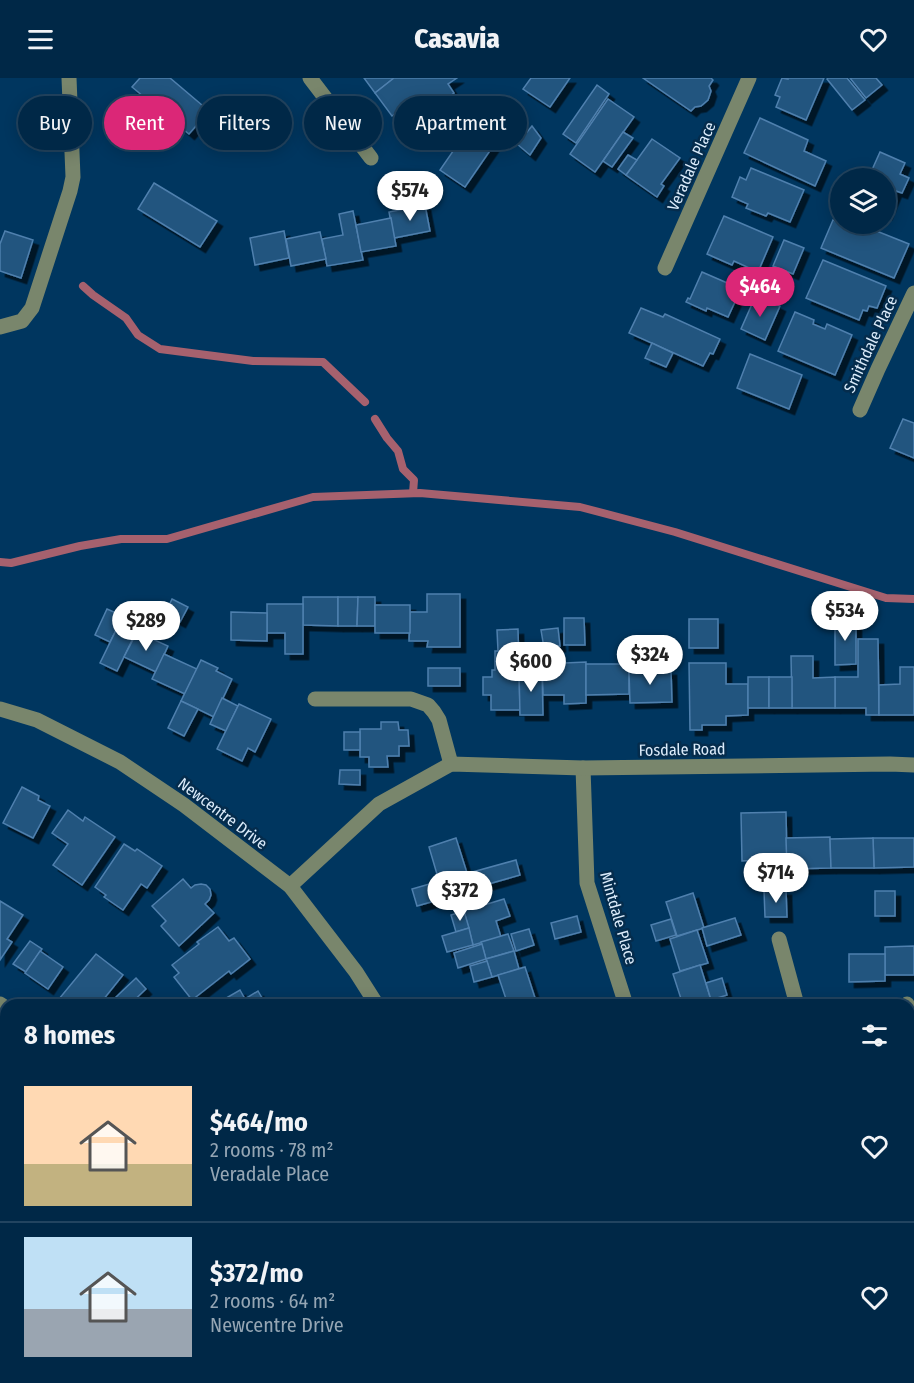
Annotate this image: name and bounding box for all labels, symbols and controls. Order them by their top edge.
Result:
icon: menu [24,23,57,56]
text: Casavia [414,23,500,55]
icon: heart [857,23,890,56]
chip: Buy [18,96,92,150]
chip: Rent [104,96,185,150]
chip: Filters [197,96,292,150]
chip: New [304,96,382,150]
chip: Apartment [394,96,527,150]
street label: Veradale Place [663,119,720,214]
map controls [830,168,896,234]
button: layers [830,168,896,234]
pin: $574 [374,171,446,222]
text: $574 [391,178,429,202]
pin: $464 [724,267,796,318]
text: $464 [740,274,780,298]
street label: Smithdale Place [840,293,901,396]
pin: $534 [809,591,881,642]
text: $534 [825,598,865,622]
pin: $289 [110,601,182,652]
text: $289 [126,608,166,632]
pin: $324 [614,635,686,686]
pin: $600 [495,642,567,693]
text: $324 [631,642,669,666]
text: $600 [510,649,552,673]
street label: Fosdale Road [638,739,726,760]
street label: Newcentre Drive [174,774,271,853]
pin: $714 [740,853,812,904]
text: $714 [758,860,794,884]
street label: Mintdale Place [596,870,641,967]
pin: $372 [424,871,496,922]
text: $372 [441,878,479,902]
icon: filters [858,1019,891,1052]
text: 8 homes [24,1020,115,1051]
text: $464/mo [210,1107,308,1138]
icon: home [72,1110,144,1182]
icon: heart [858,1130,891,1163]
text: 2 rooms · 78 m² [210,1138,333,1162]
text: Veradale Place [210,1162,329,1186]
text: $372/mo [210,1258,303,1289]
icon: home [72,1261,144,1333]
icon: heart [858,1281,891,1314]
text: 2 rooms · 64 m² [210,1289,335,1313]
text: Newcentre Drive [210,1313,344,1337]

